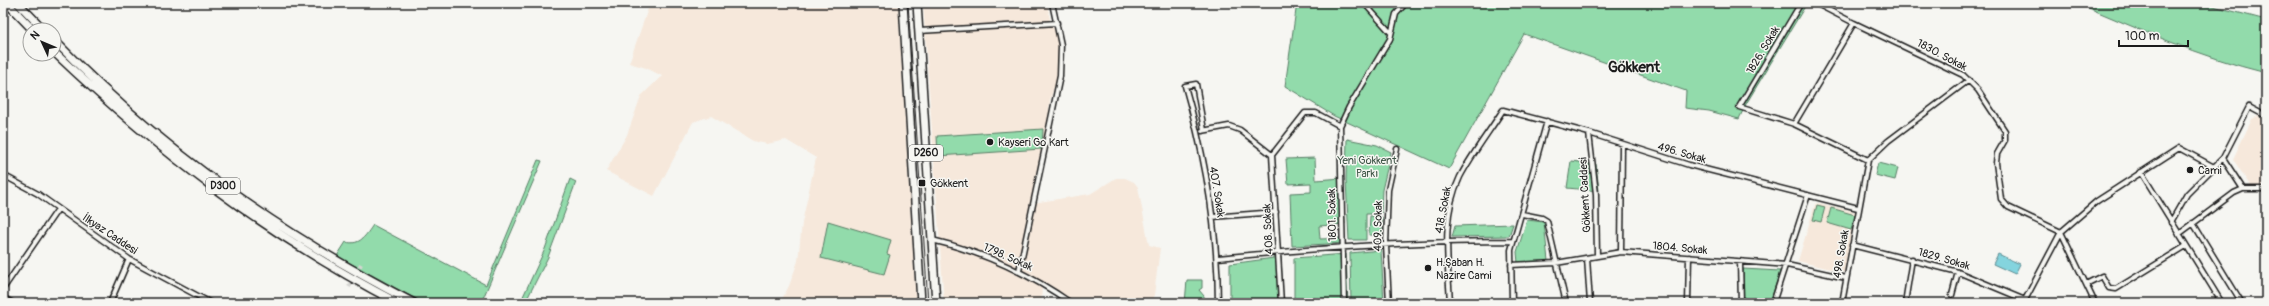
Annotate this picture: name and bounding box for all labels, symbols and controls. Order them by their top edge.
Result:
north arrow [22,22,62,62]
scale bar [2119,22,2188,48]
street label: 1826. Sokak [1744,23,1783,76]
text: N [28,28,43,43]
text: 100 m [2125,29,2160,44]
street label: 1830. Sokak [1915,36,1970,74]
district label: Gökkent [1608,58,1661,77]
place label: Kayseri Go Kart [998,136,1069,149]
marker: Kayseri Go Kart [985,137,995,147]
street label: 496. Sokak [1656,140,1708,166]
road number: D260 [909,145,943,161]
park label: Yeni Gökkent Parkı [1336,154,1397,180]
street label: Gökkent Caddesi [1577,157,1593,233]
place label: Cami [2198,164,2222,177]
marker: Cami [2185,165,2195,175]
street label: 407. Sokak [1207,166,1227,219]
place label: Gökkent [930,177,969,190]
road number: D300 [206,178,240,194]
marker: Gökkent [917,178,927,188]
street label: 418. Sokak [1432,185,1454,235]
street label: 1801. Sokak [1325,188,1339,242]
street label: 409. Sokak [1371,200,1385,252]
street label: 408. Sokak [1260,203,1276,255]
street label: İlkyaz Caddesi [80,211,140,257]
street label: 498. Sokak [1830,228,1852,279]
street label: 1804. Sokak [1652,239,1708,257]
street label: 1798. Sokak [981,240,1035,274]
street label: 1829. Sokak [1917,245,1972,273]
place label: H.Şaban H. Nazire Cami [1436,256,1491,282]
marker: H.Şaban H. Nazire Cami [1423,263,1433,273]

